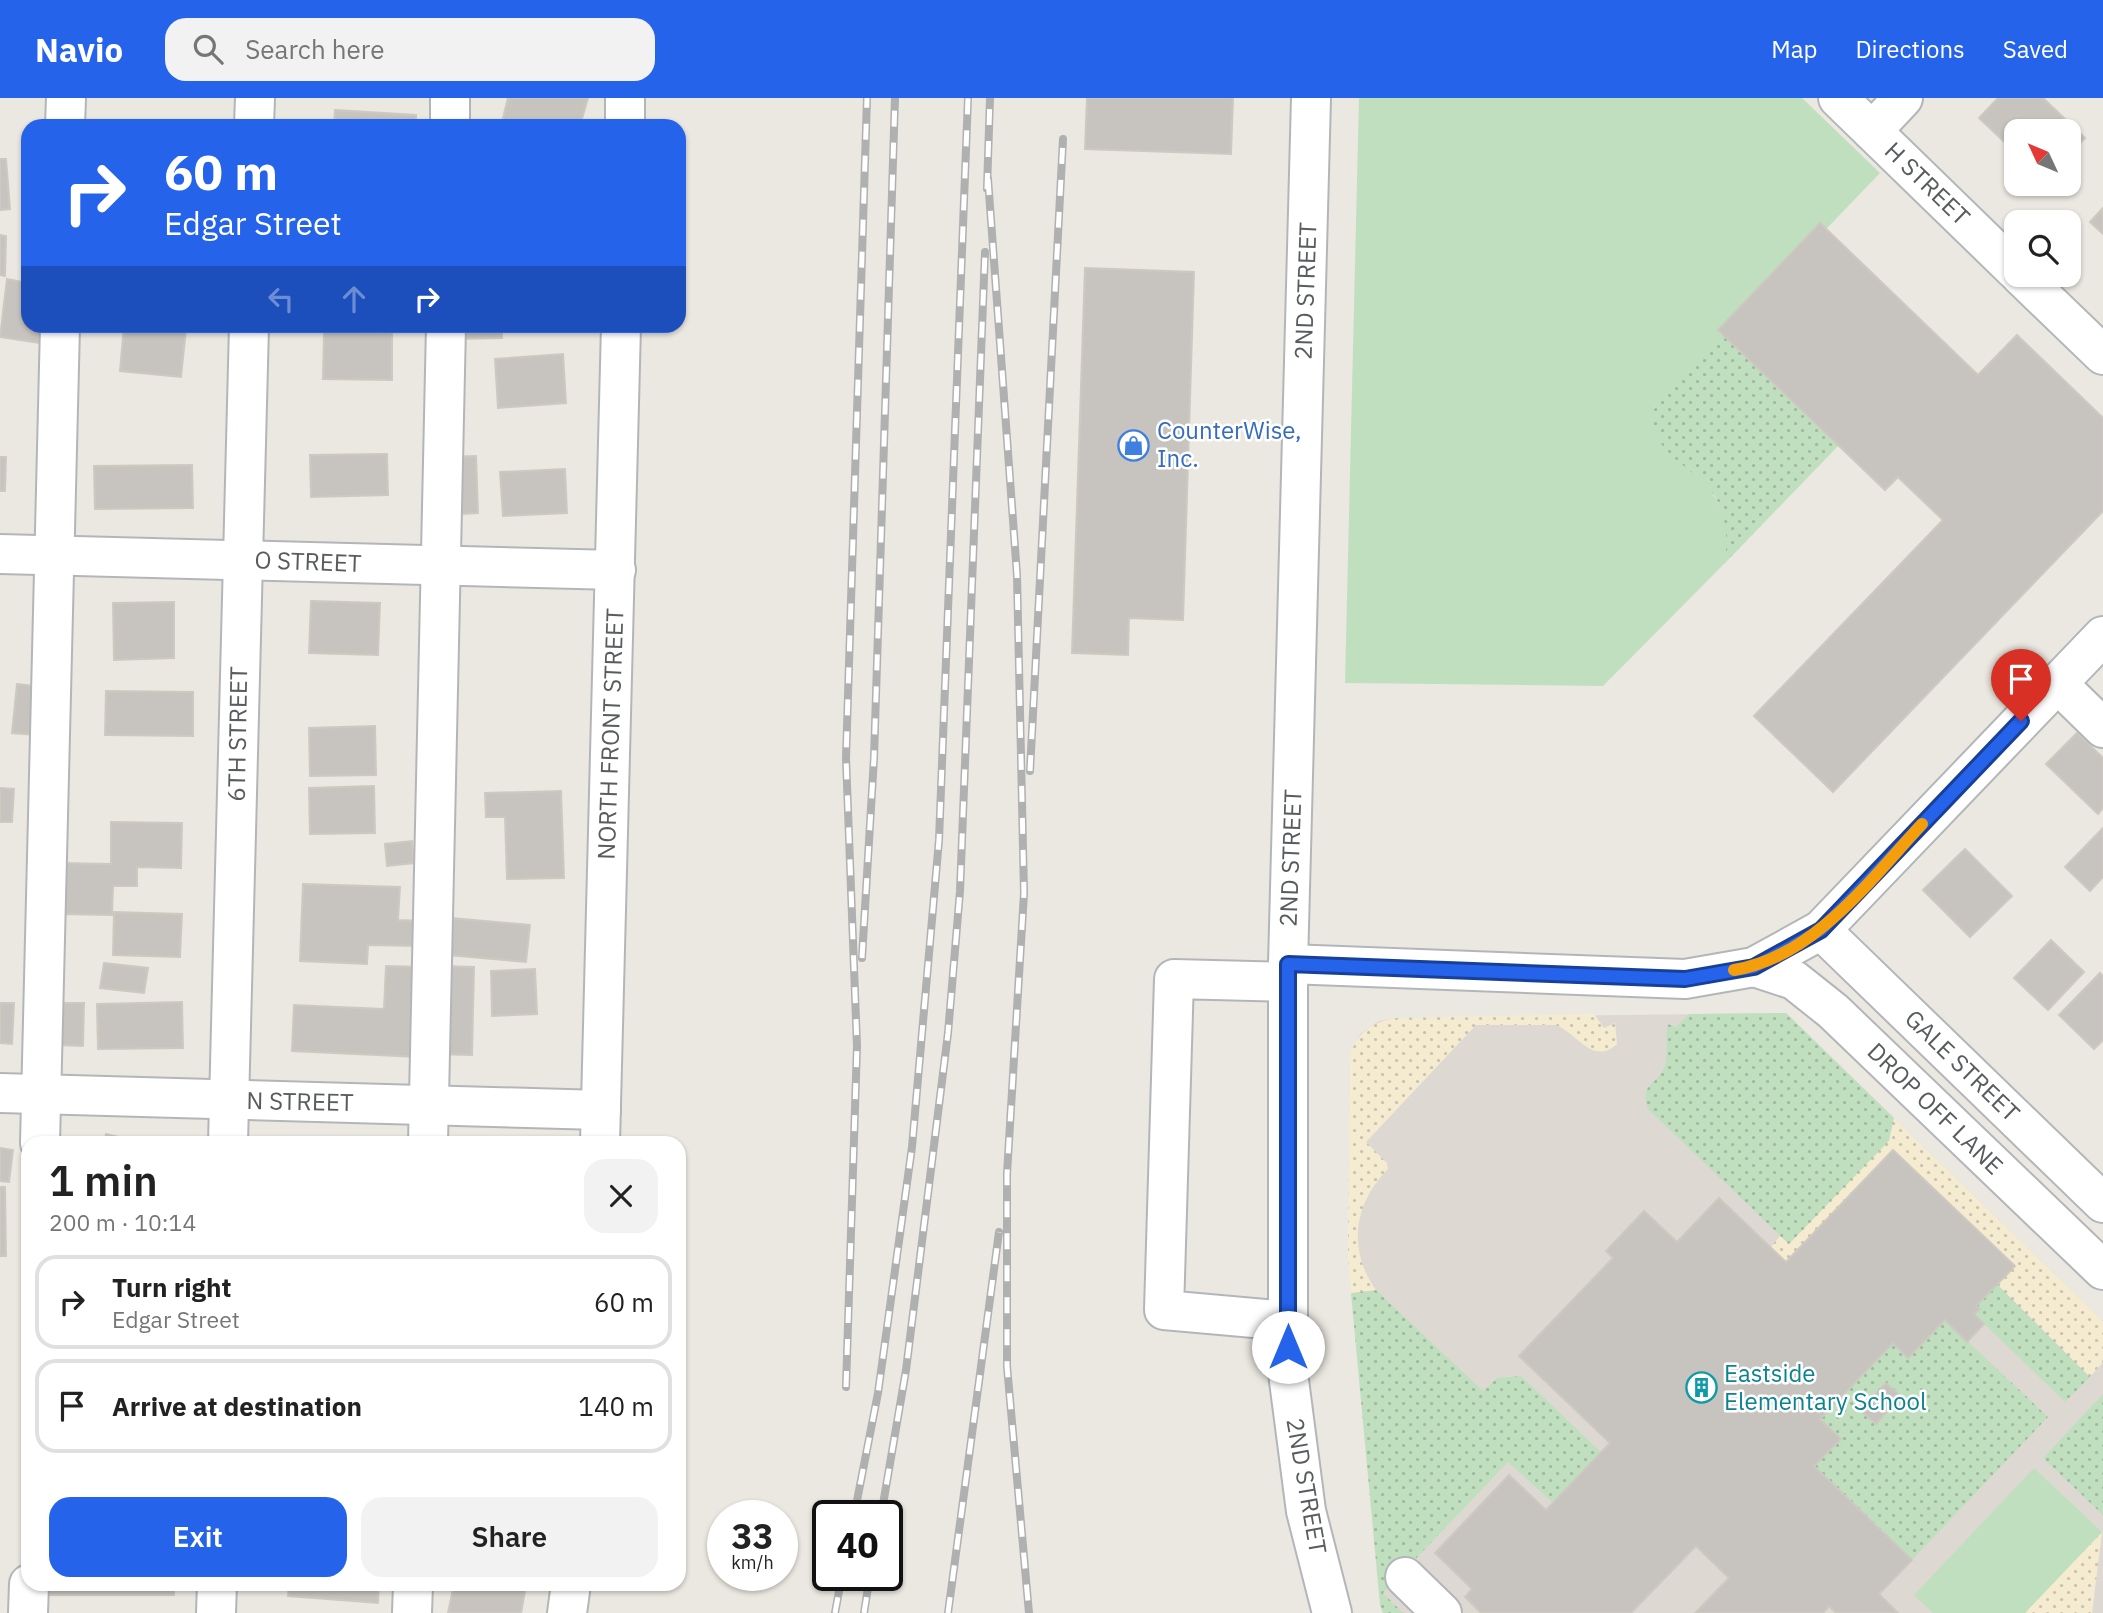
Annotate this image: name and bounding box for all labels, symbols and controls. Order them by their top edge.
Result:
search box [165,18,655,81]
text: Navio [35,28,123,71]
icon: search [189,30,227,68]
text: Search here [245,32,385,66]
text: Map [1771,33,1817,65]
text: Directions [1855,33,1965,65]
text: Saved [2003,33,2068,65]
north arrow [2004,119,2081,196]
map controls [2004,119,2081,287]
street label: H STREET [1878,135,1978,232]
text: 60 m [164,140,278,203]
icon: right [49,147,140,238]
text: Edgar Street [164,202,342,244]
button: search [2004,210,2081,287]
street label: 2ND STREET [1287,221,1323,360]
icon: left [262,280,300,318]
icon: ahead [335,280,373,318]
icon: right [408,280,446,318]
place label: CounterWise, Inc. [1157,414,1302,474]
shop icon: CounterWise, Inc. [1117,428,1151,462]
street label: O STREET [254,543,362,579]
street label: NORTH FRONT STREET [590,608,630,860]
pin [1991,649,2051,721]
icon: arrive [2002,660,2040,698]
street label: 6TH STREET [220,666,254,802]
street label: 2ND STREET [1272,788,1308,927]
street label: GALE STREET [1898,1002,2027,1128]
street label: DROP OFF LANE [1861,1035,2010,1181]
street label: N STREET [246,1084,354,1118]
text: 1 min [49,1153,158,1208]
button: close [584,1159,658,1233]
text: 200 m · 10:14 [49,1207,196,1237]
text: Turn right [112,1270,231,1304]
icon: right [53,1283,91,1321]
text: 60 m [594,1285,654,1319]
text: Edgar Street [112,1304,240,1334]
position arrow [1251,1310,1325,1384]
place label: Eastside Elementary School [1724,1357,1926,1417]
building icon: Eastside Elementary School [1684,1371,1718,1405]
icon: arrive [53,1387,91,1425]
text: Arrive at destination [112,1389,362,1423]
text: 140 m [578,1389,654,1423]
street label: 2ND STREET [1279,1415,1335,1557]
button: Exit [49,1497,347,1577]
button: Share [361,1497,658,1577]
speed limit sign: 40 [812,1500,903,1591]
text: 33 [731,1513,774,1559]
text: km/h [731,1551,774,1574]

